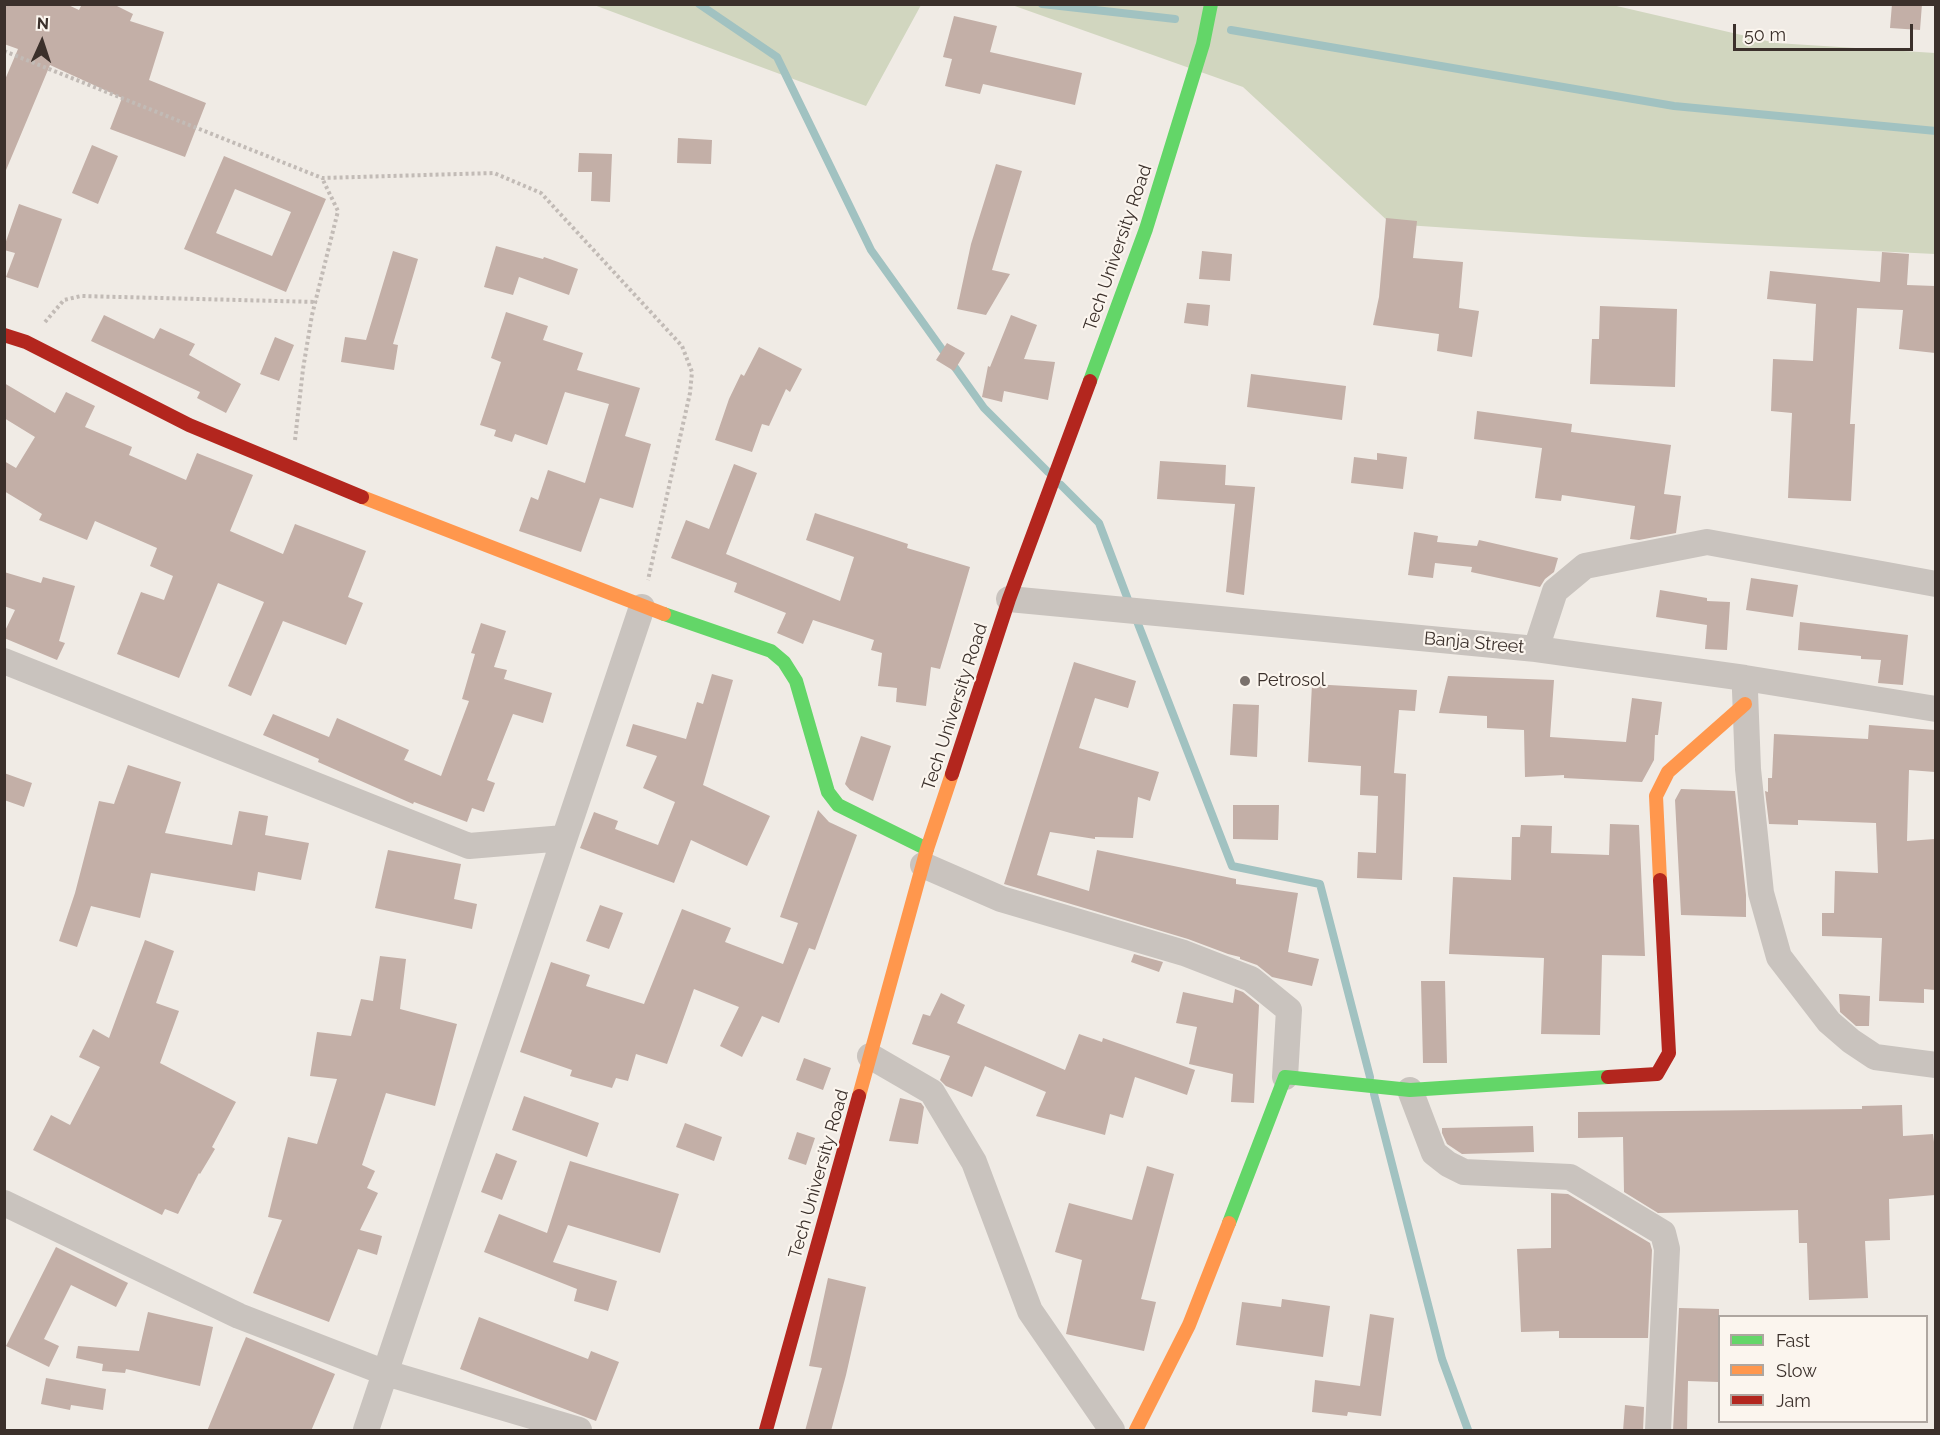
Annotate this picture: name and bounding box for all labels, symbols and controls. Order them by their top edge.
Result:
north arrow [12,12,72,72]
scale bar [1736,12,1916,50]
text: N [36,14,50,33]
text: 50 m [1744,24,1786,45]
street label: Tech University Road [1079,162,1157,334]
street label: Tech University Road [918,621,992,793]
street label: Banja Street [1423,628,1525,658]
place label: Petrosol [1257,670,1326,692]
marker: Petrosol [1238,674,1252,688]
street label: Tech University Road [785,1087,853,1261]
legend [1718,1315,1928,1423]
text: Fast [1776,1330,1810,1351]
text: Slow [1776,1360,1817,1381]
text: Jam [1776,1390,1811,1411]

